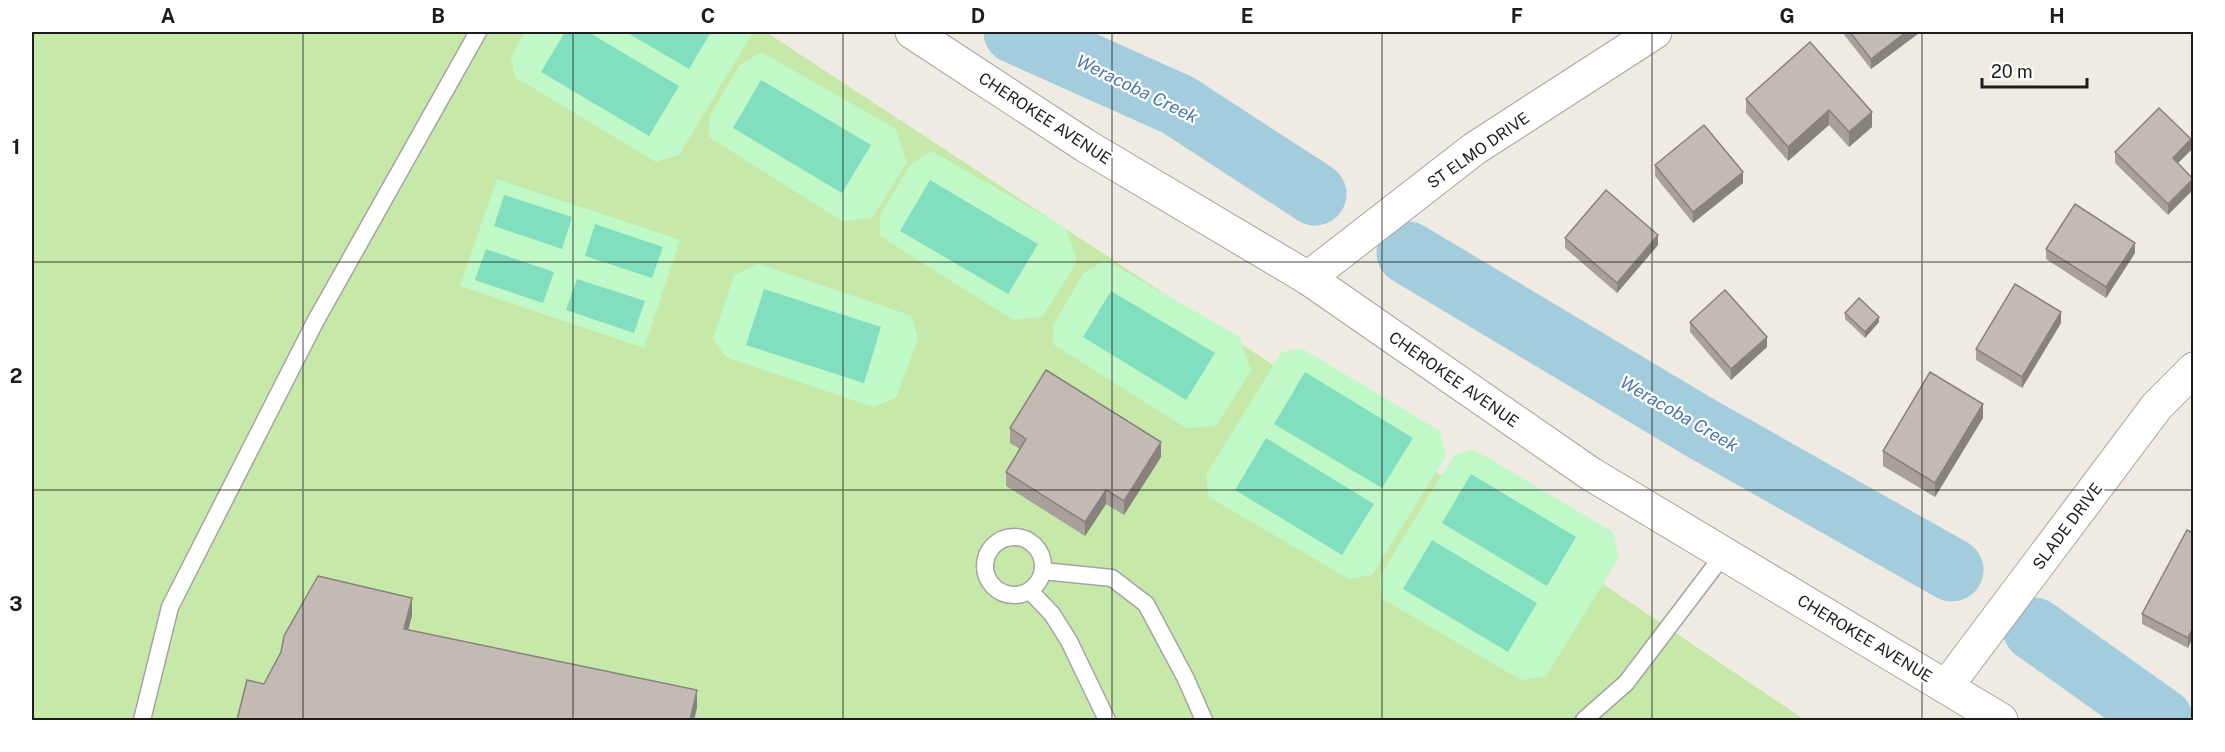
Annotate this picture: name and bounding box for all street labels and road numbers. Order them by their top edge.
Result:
street label: CHEROKEE AVENUE [975,69,1114,168]
street label: ST ELMO DRIVE [1424,108,1533,193]
street label: CHEROKEE AVENUE [1385,327,1522,431]
street label: SLADE DRIVE [2029,479,2106,573]
street label: CHEROKEE AVENUE [1794,591,1936,686]

